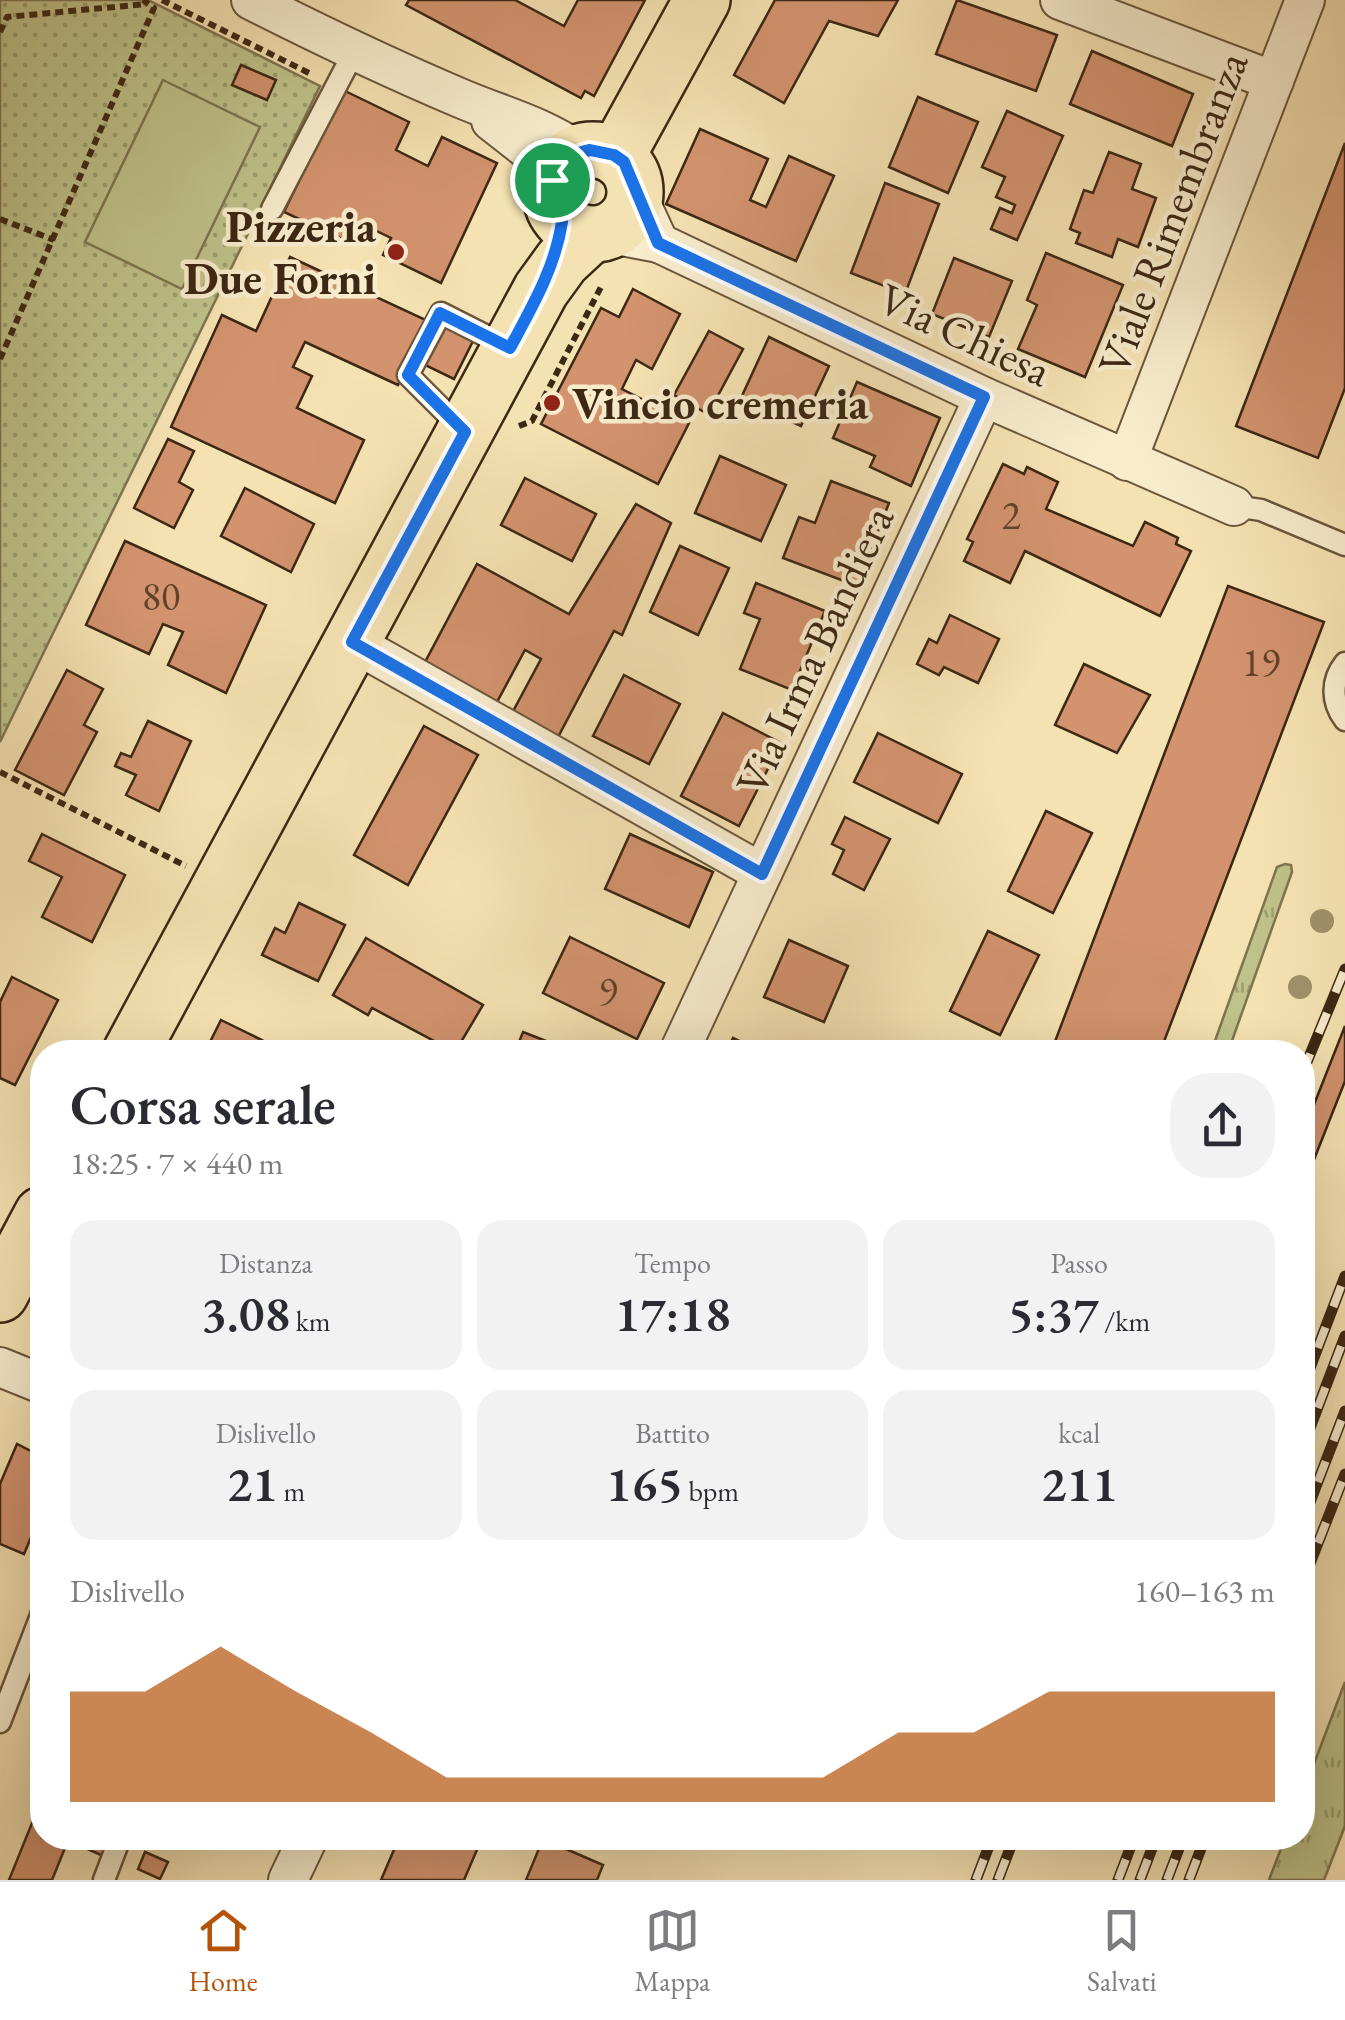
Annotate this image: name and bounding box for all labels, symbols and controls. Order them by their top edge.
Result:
street label: Viale Rimembranza [1084,43,1260,383]
pin [510,138,595,223]
icon: arrive [525,153,580,208]
place label: Pizzeria Due Forni [184,197,376,307]
marker: Pizzeria Due Forni [385,241,407,263]
street label: Via Chiesa [870,269,1060,399]
place label: Vincio cremeria [572,374,869,432]
marker: Vincio cremeria [541,392,563,414]
house number: 2 [1001,489,1021,541]
street label: Via Irma Bandiera [722,496,906,804]
house number: 80 [142,570,180,622]
house number: 19 [1242,636,1280,688]
house number: 9 [598,965,618,1017]
text: Corsa serale [70,1069,336,1140]
button: share [1170,1073,1275,1178]
text: 18:25 · 7 × 440 m [70,1142,283,1184]
text: Distanza [219,1245,313,1281]
text: Tempo [634,1245,711,1281]
text: Passo [1051,1245,1108,1281]
text: 3.08 [201,1281,290,1346]
text: 17:18 [614,1281,731,1346]
text: 5:37 [1008,1281,1099,1346]
text: km [290,1303,331,1339]
text: /km [1099,1303,1150,1339]
text: Dislivello [216,1415,316,1451]
text: Battito [635,1415,710,1451]
text: kcal [1058,1415,1100,1451]
text: 21 [226,1451,278,1516]
text: 165 [606,1451,683,1516]
text: 211 [1041,1451,1118,1516]
text: m [278,1473,305,1509]
text: bpm [683,1473,739,1509]
text: Dislivello [70,1570,185,1612]
text: 160–163 m [1134,1570,1275,1612]
tab: Home [188,1903,258,1999]
tab: Mappa [635,1903,710,1999]
tab: Salvati [1087,1903,1157,1999]

